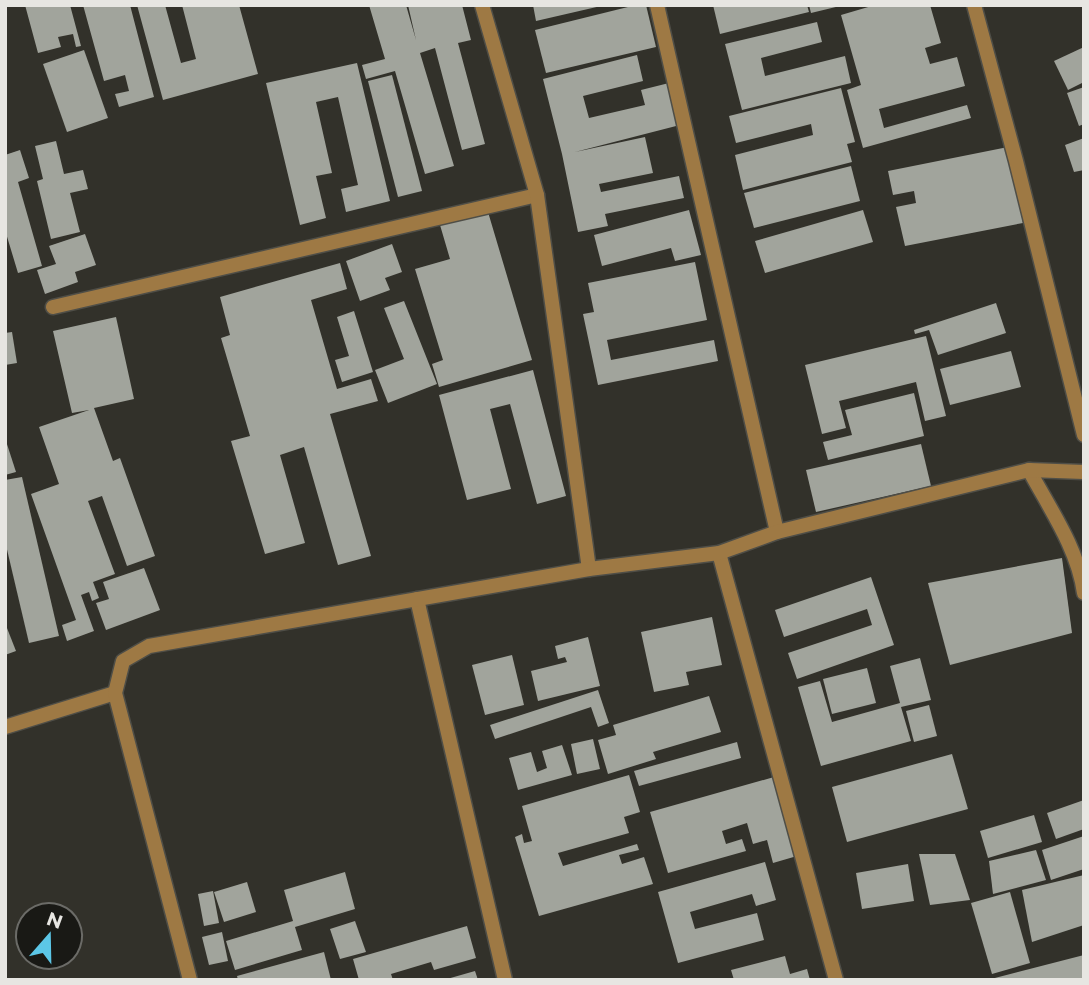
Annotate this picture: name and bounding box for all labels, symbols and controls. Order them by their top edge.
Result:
north arrow [14,901,84,971]
text: N [43,907,66,934]

